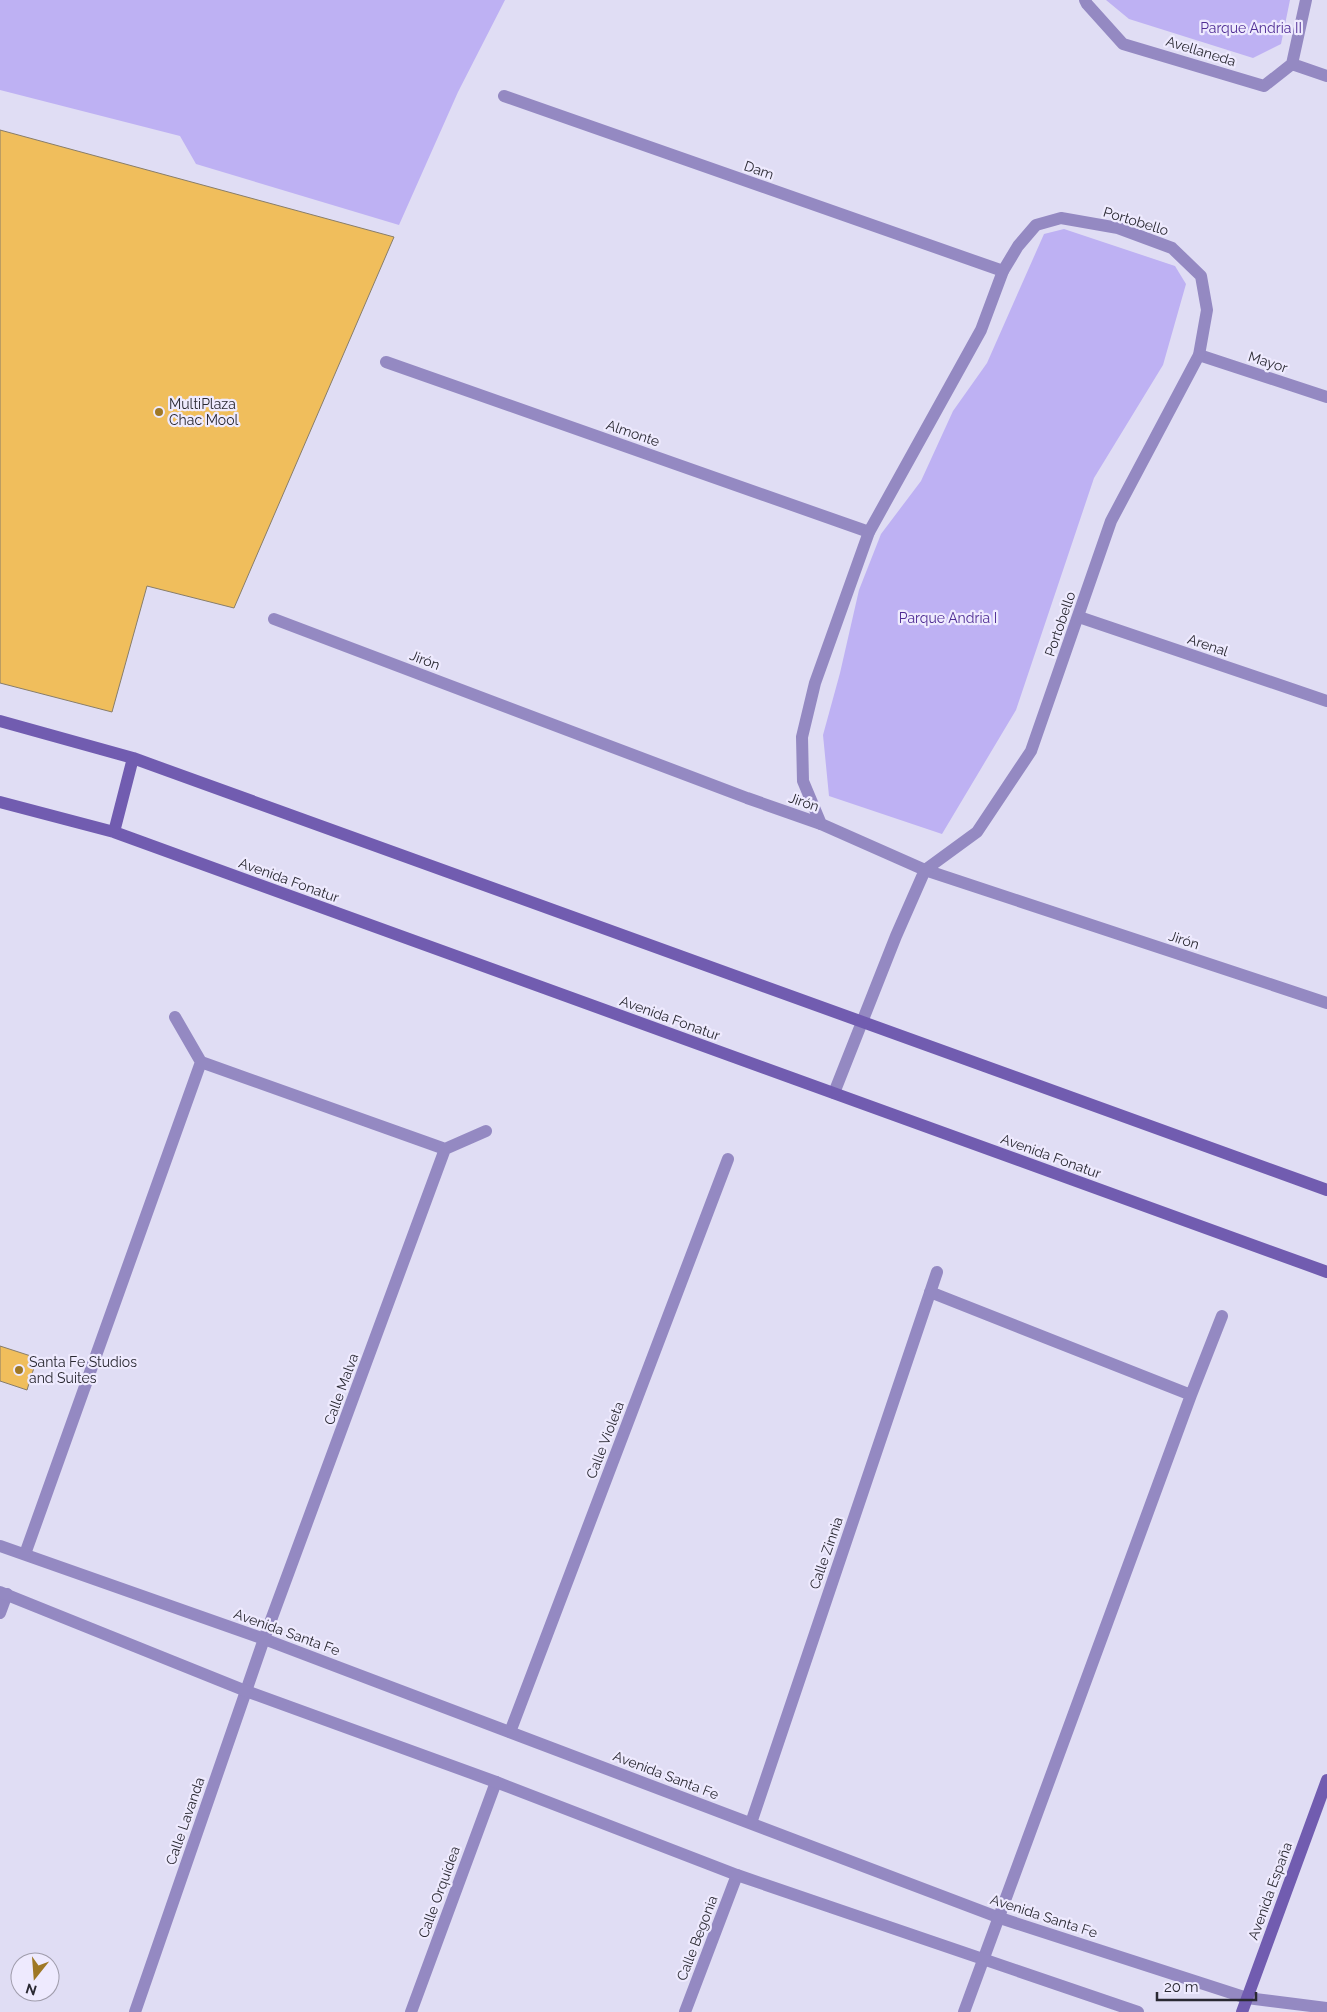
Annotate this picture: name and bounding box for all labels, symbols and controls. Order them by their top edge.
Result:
park label: Parque Andria II [1200,20,1302,36]
street label: Avellaneda [1164,33,1238,69]
street label: Dam [742,157,776,183]
street label: Portobello [1101,203,1171,239]
street label: Mayor [1246,348,1290,376]
place label: MultiPlaza Chac Mool [169,396,238,428]
marker: MultiPlaza Chac Mool [153,406,165,418]
street label: Almonte [604,416,662,450]
street label: Portobello [1041,589,1079,659]
park label: Parque Andria I [899,610,997,626]
street label: Arenal [1186,631,1231,659]
street label: Jirón [408,647,442,673]
street label: Jirón [787,789,821,815]
street label: Avenida Fonatur [237,854,341,906]
street label: Jirón [1167,928,1201,952]
street label: Avenida Fonatur [618,992,722,1044]
street label: Avenida Fonatur [999,1130,1103,1182]
street label: Calle Malva [321,1351,361,1427]
place label: Santa Fe Studios and Suites [29,1354,137,1386]
marker: Santa Fe Studios and Suites [13,1364,25,1376]
street label: Calle Violeta [583,1399,627,1481]
street label: Calle Zinnia [806,1515,846,1591]
street label: Avenida Santa Fe [232,1605,342,1659]
street label: Avenida Santa Fe [611,1748,721,1802]
street label: Calle Lavanda [163,1775,207,1867]
street label: Avenida España [1245,1840,1295,1942]
street label: Calle Orquídea [415,1844,463,1940]
street label: Avenida Santa Fe [988,1891,1100,1941]
street label: Calle Begonia [673,1893,721,1983]
north arrow [10,1952,60,2002]
scale bar [1157,1970,1256,2002]
text: 20 m [1164,1978,1199,1996]
text: N [24,1980,39,1999]

